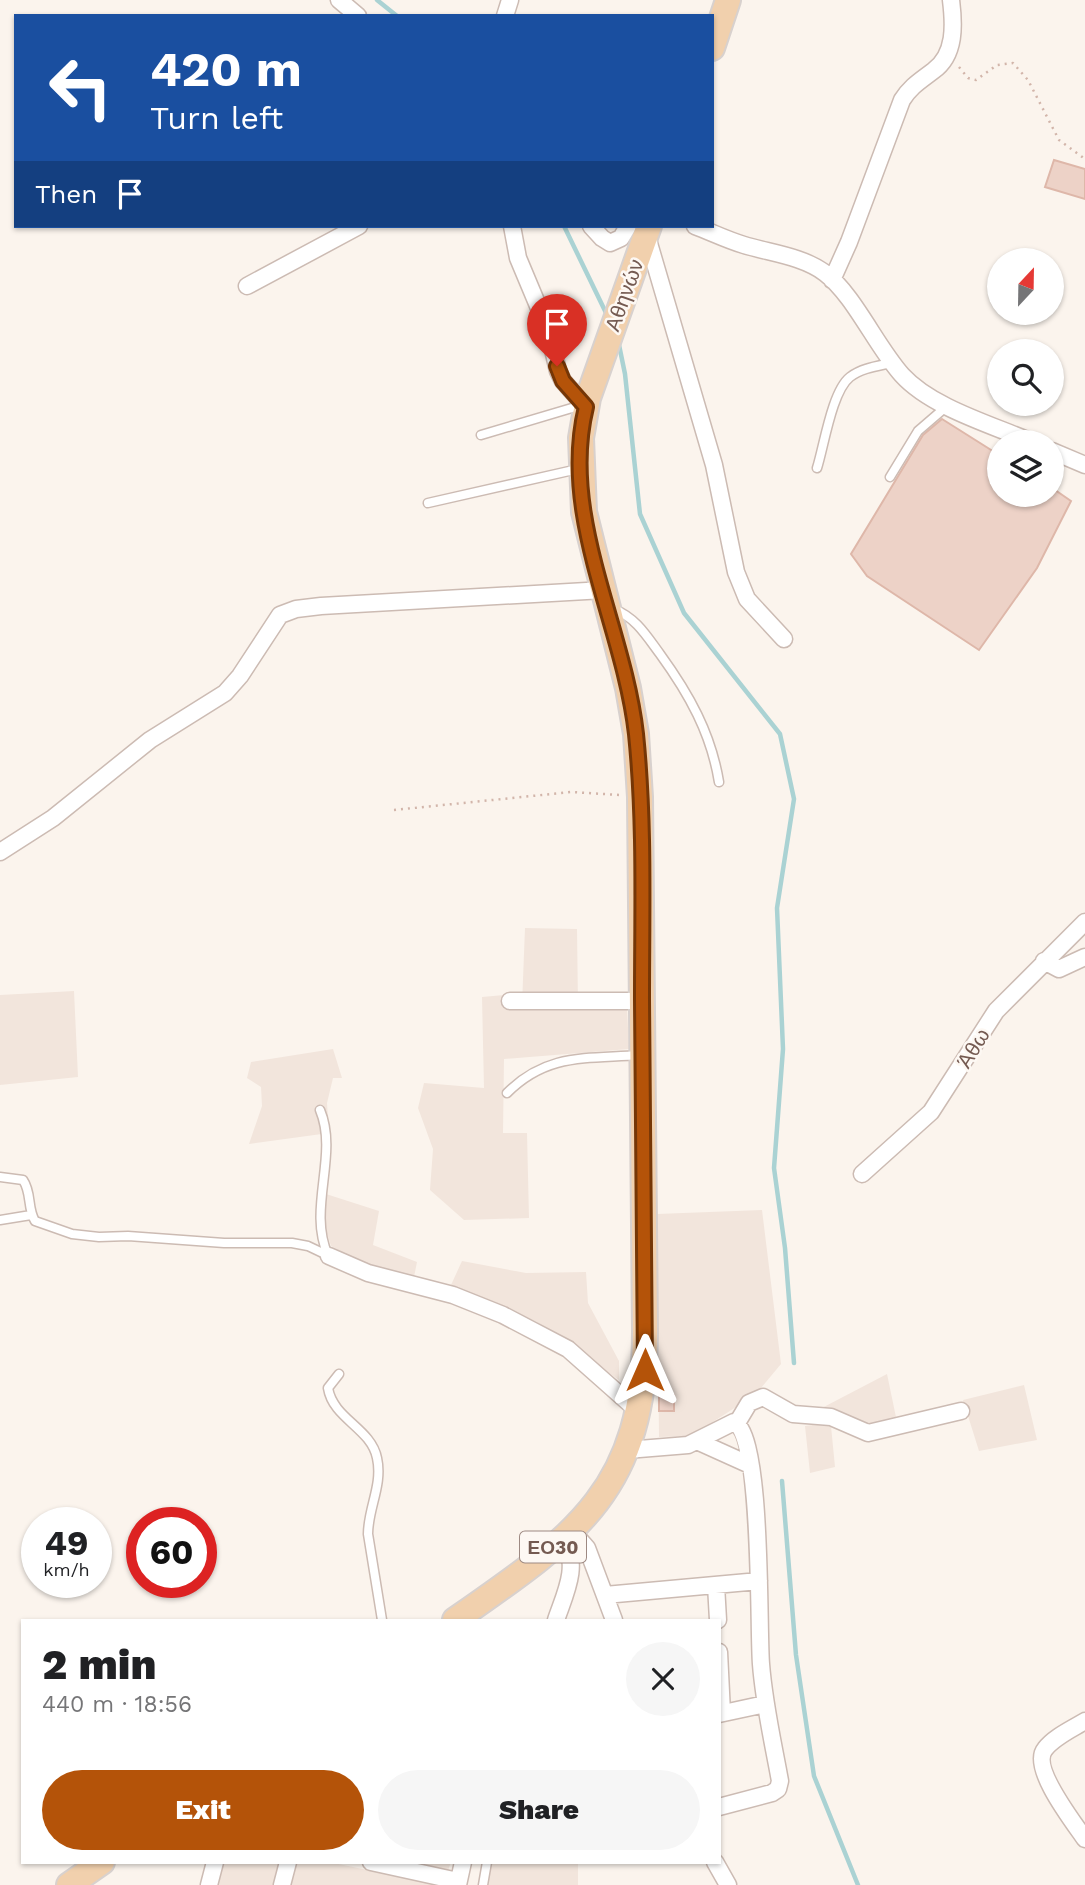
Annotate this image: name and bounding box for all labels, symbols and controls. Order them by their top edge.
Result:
text: 420 m [150,40,302,98]
icon: left [35,42,126,133]
text: Turn left [150,99,283,137]
icon: arrive [111,175,149,213]
text: Then [35,179,97,209]
north arrow [987,248,1064,326]
map controls [987,248,1064,507]
street label: Αθηνών [599,256,649,334]
pin [527,294,587,366]
icon: arrive [538,305,576,343]
button: search [987,339,1064,416]
button: layers [987,430,1064,507]
street label: Άθω [951,1024,995,1072]
position arrow [608,1333,682,1407]
speed limit sign: 60 [126,1507,217,1598]
text: 49 [44,1522,89,1564]
road number: ΕΟ30 [520,1532,586,1562]
text: km/h [43,1559,90,1580]
text: 2 min [42,1640,156,1689]
button: close [626,1642,700,1716]
text: 440 m · 18:56 [42,1691,192,1718]
button: Exit [42,1770,364,1850]
button: Share [378,1770,700,1850]

